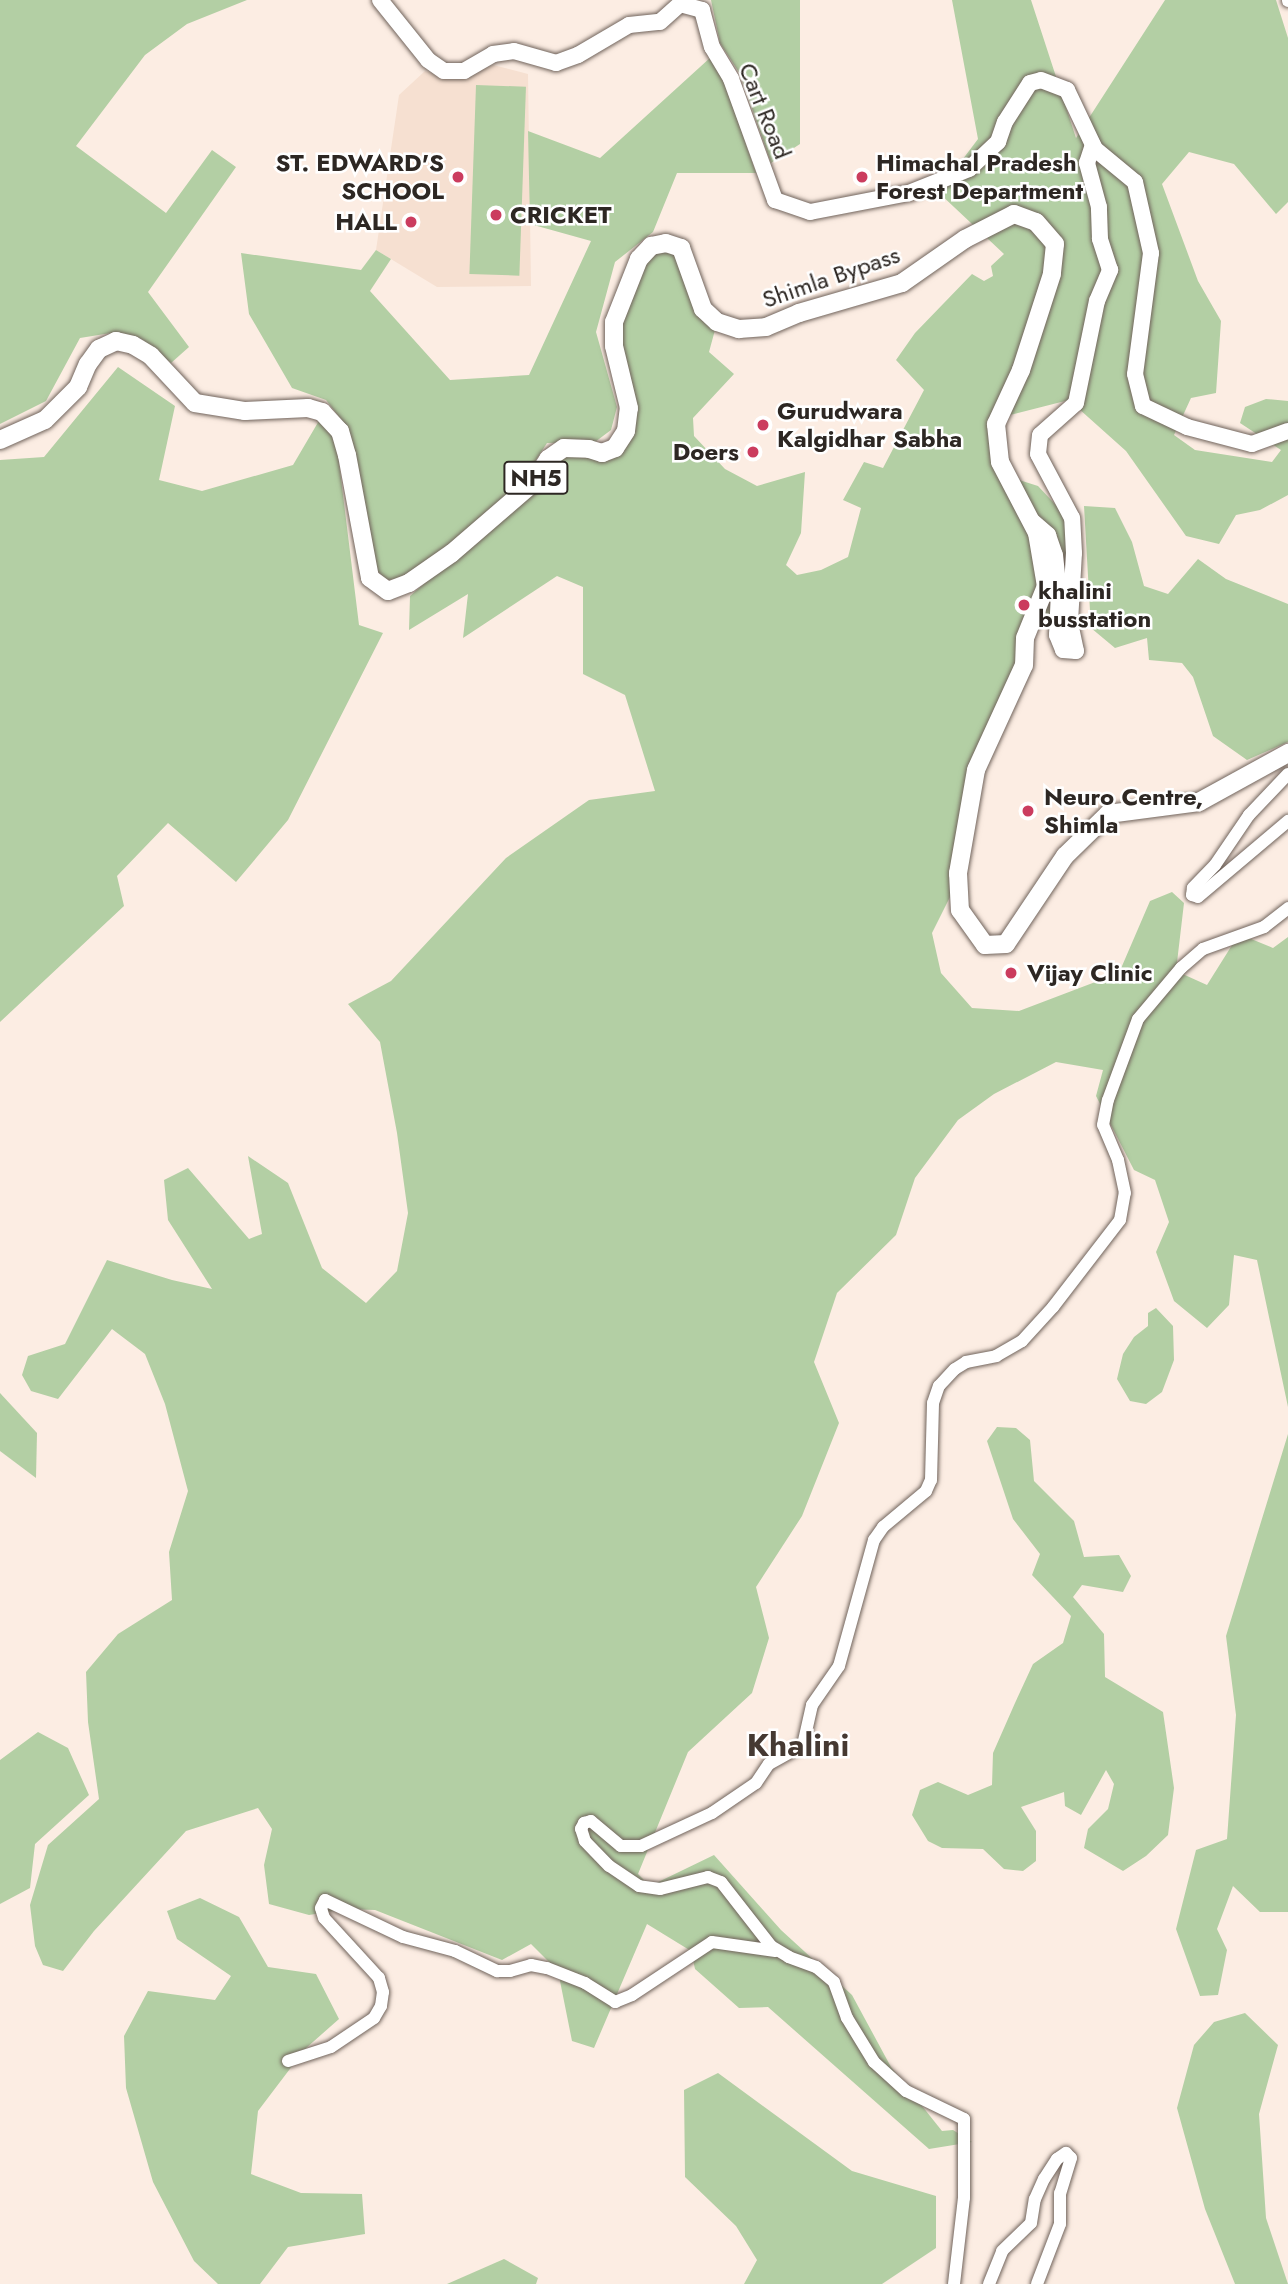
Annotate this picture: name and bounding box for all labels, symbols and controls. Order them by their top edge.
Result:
street label: Cart Road [733,59,797,163]
place label: ST. EDWARD'S SCHOOL [275,149,444,205]
place label: Himachal Pradesh Forest Department [876,149,1083,205]
marker: ST. EDWARD'S SCHOOL [450,169,466,185]
marker: Himachal Pradesh Forest Department [854,169,870,185]
place label: CRICKET [510,201,612,229]
marker: CRICKET [488,207,504,223]
place label: HALL [335,208,397,236]
marker: HALL [403,214,419,230]
street label: Shimla Bypass [758,240,904,314]
place label: Gurudwara Kalgidhar Sabha [777,397,962,453]
marker: Gurudwara Kalgidhar Sabha [755,417,771,433]
place label: Doers [673,438,739,466]
marker: Doers [745,444,761,460]
road number: NH5 [503,458,569,498]
place label: khalini busstation [1038,577,1151,633]
marker: khalini busstation [1016,597,1032,613]
place label: Neuro Centre, Shimla [1044,783,1203,839]
marker: Neuro Centre, Shimla [1018,801,1038,821]
place label: Vijay Clinic [1027,959,1153,987]
marker: Vijay Clinic [1001,963,1021,983]
district label: Khalini [747,1726,849,1764]

